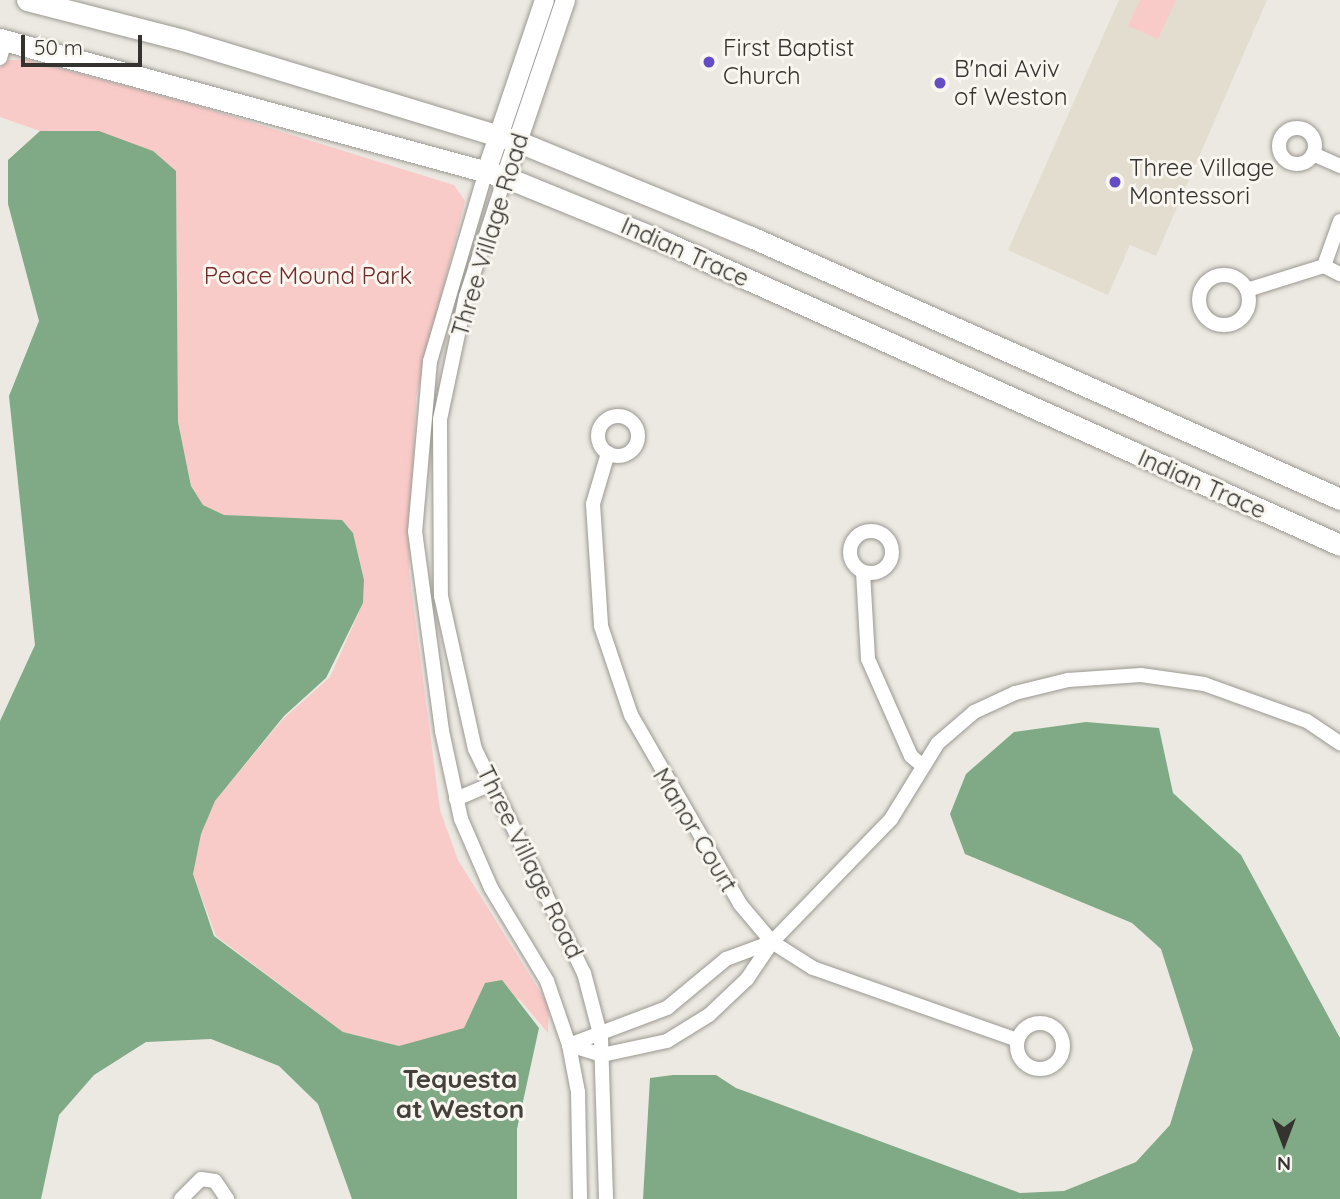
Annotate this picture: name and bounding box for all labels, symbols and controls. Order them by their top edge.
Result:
scale bar [24,21,145,65]
text: 50 m [34,34,83,60]
place label: First Baptist Church [723,34,854,90]
marker: First Baptist Church [701,54,717,70]
place label: B'nai Aviv of Weston [954,55,1068,111]
marker: B'nai Aviv of Weston [932,75,948,91]
street label: Three Village Road [445,130,535,340]
place label: Three Village Montessori [1129,154,1274,210]
marker: Three Village Montessori [1107,174,1123,190]
street label: Indian Trace [617,211,753,293]
park label: Peace Mound Park [204,262,412,290]
street label: Indian Trace [1134,443,1270,525]
street label: Three Village Road [471,761,589,963]
street label: Manor Court [647,763,743,897]
district label: Tequesta at Weston [396,1063,524,1124]
north arrow [1249,1108,1319,1178]
text: N [1277,1152,1291,1176]

